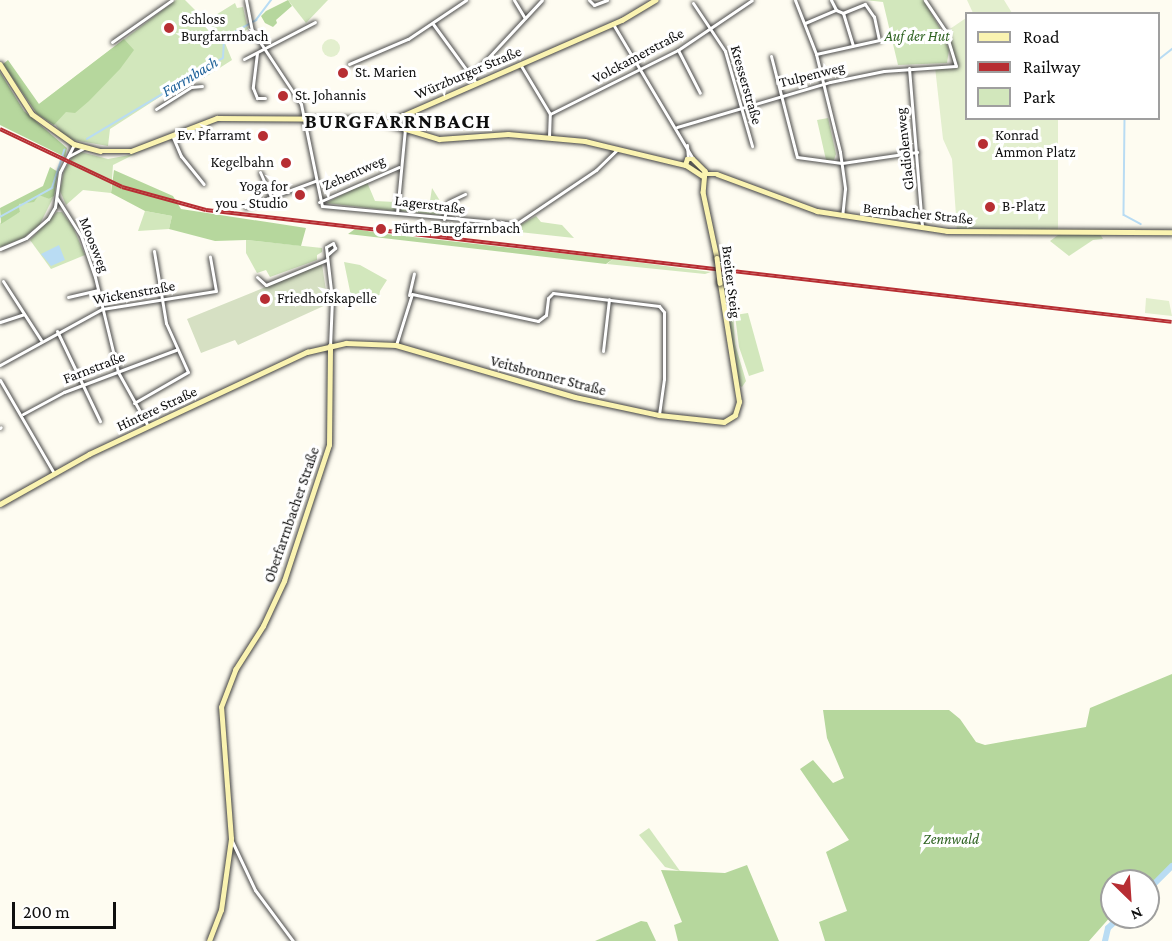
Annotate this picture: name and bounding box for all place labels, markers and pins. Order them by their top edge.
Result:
place label: Schloss Burgfarrnbach [181,10,268,45]
marker: Schloss Burgfarrnbach [162,21,176,35]
place label: St. Marien [355,64,417,82]
marker: St. Marien [336,66,350,80]
place label: St. Johannis [295,87,366,105]
marker: St. Johannis [276,89,290,103]
place label: Konrad Ammon Platz [995,126,1076,161]
place label: Ev. Pfarramt [177,127,251,145]
marker: Ev. Pfarramt [256,129,270,143]
marker: Konrad Ammon Platz [976,137,990,151]
place label: Kegelbahn [210,154,274,172]
marker: Kegelbahn [279,156,293,170]
place label: Yoga for you - Studio [216,177,288,212]
marker: Yoga for you - Studio [293,188,307,202]
place label: B-Platz [1002,198,1045,216]
marker: B-Platz [983,200,997,214]
marker: Fürth-Burgfarrnbach [372,220,390,238]
place label: Fürth-Burgfarrnbach [394,220,520,238]
place label: Friedhofskapelle [277,290,377,308]
marker: Friedhofskapelle [258,292,272,306]

